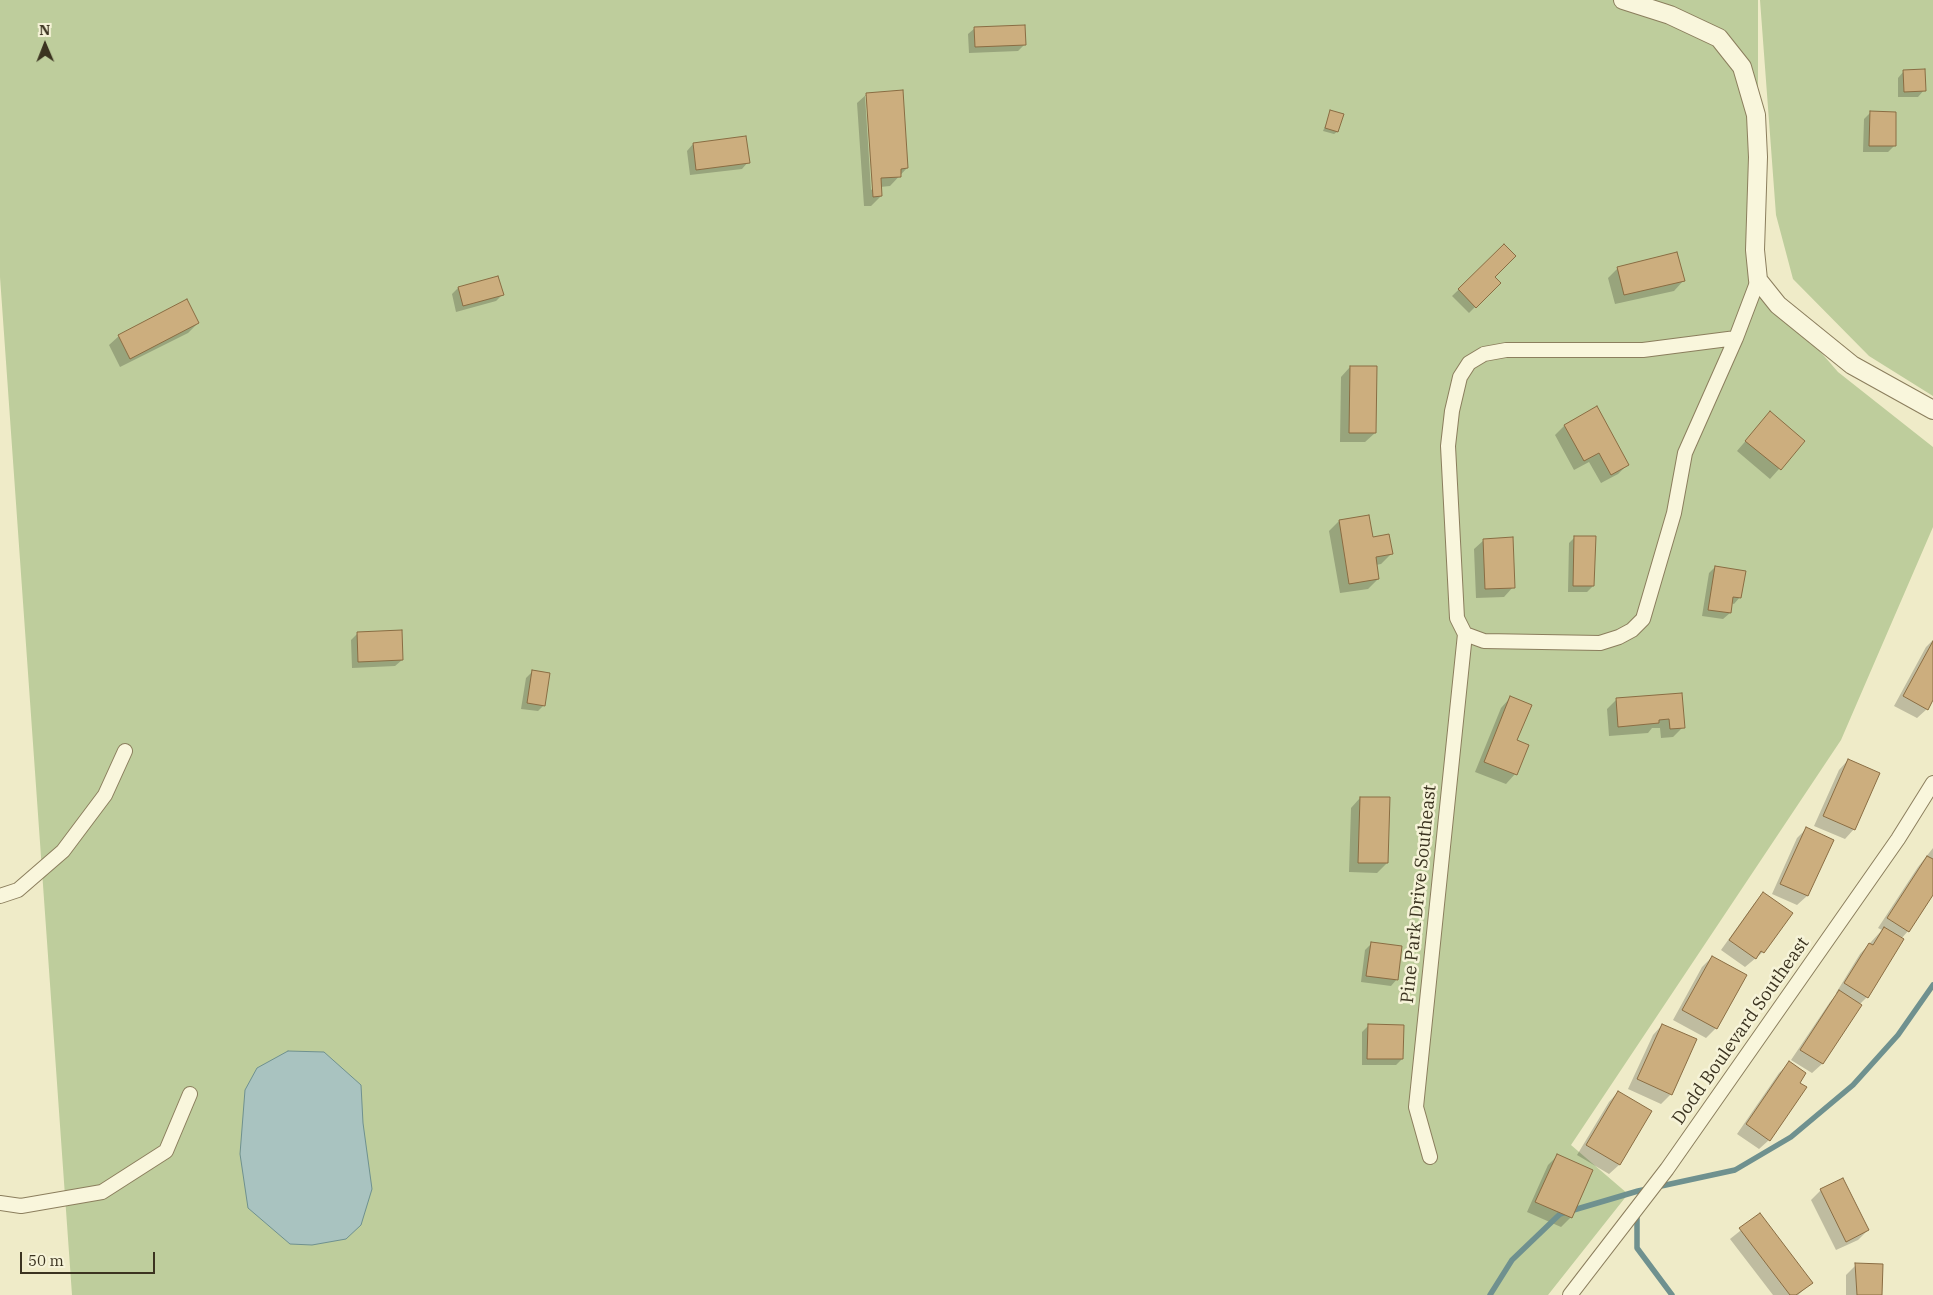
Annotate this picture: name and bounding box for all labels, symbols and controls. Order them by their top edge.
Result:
north arrow [20,20,70,70]
text: N [39,21,50,39]
street label: Pine Park Drive Southeast [1397,784,1441,1004]
street label: Dodd Boulevard Southeast [1668,933,1814,1129]
scale bar [22,1242,158,1274]
text: 50 m [28,1251,64,1270]

